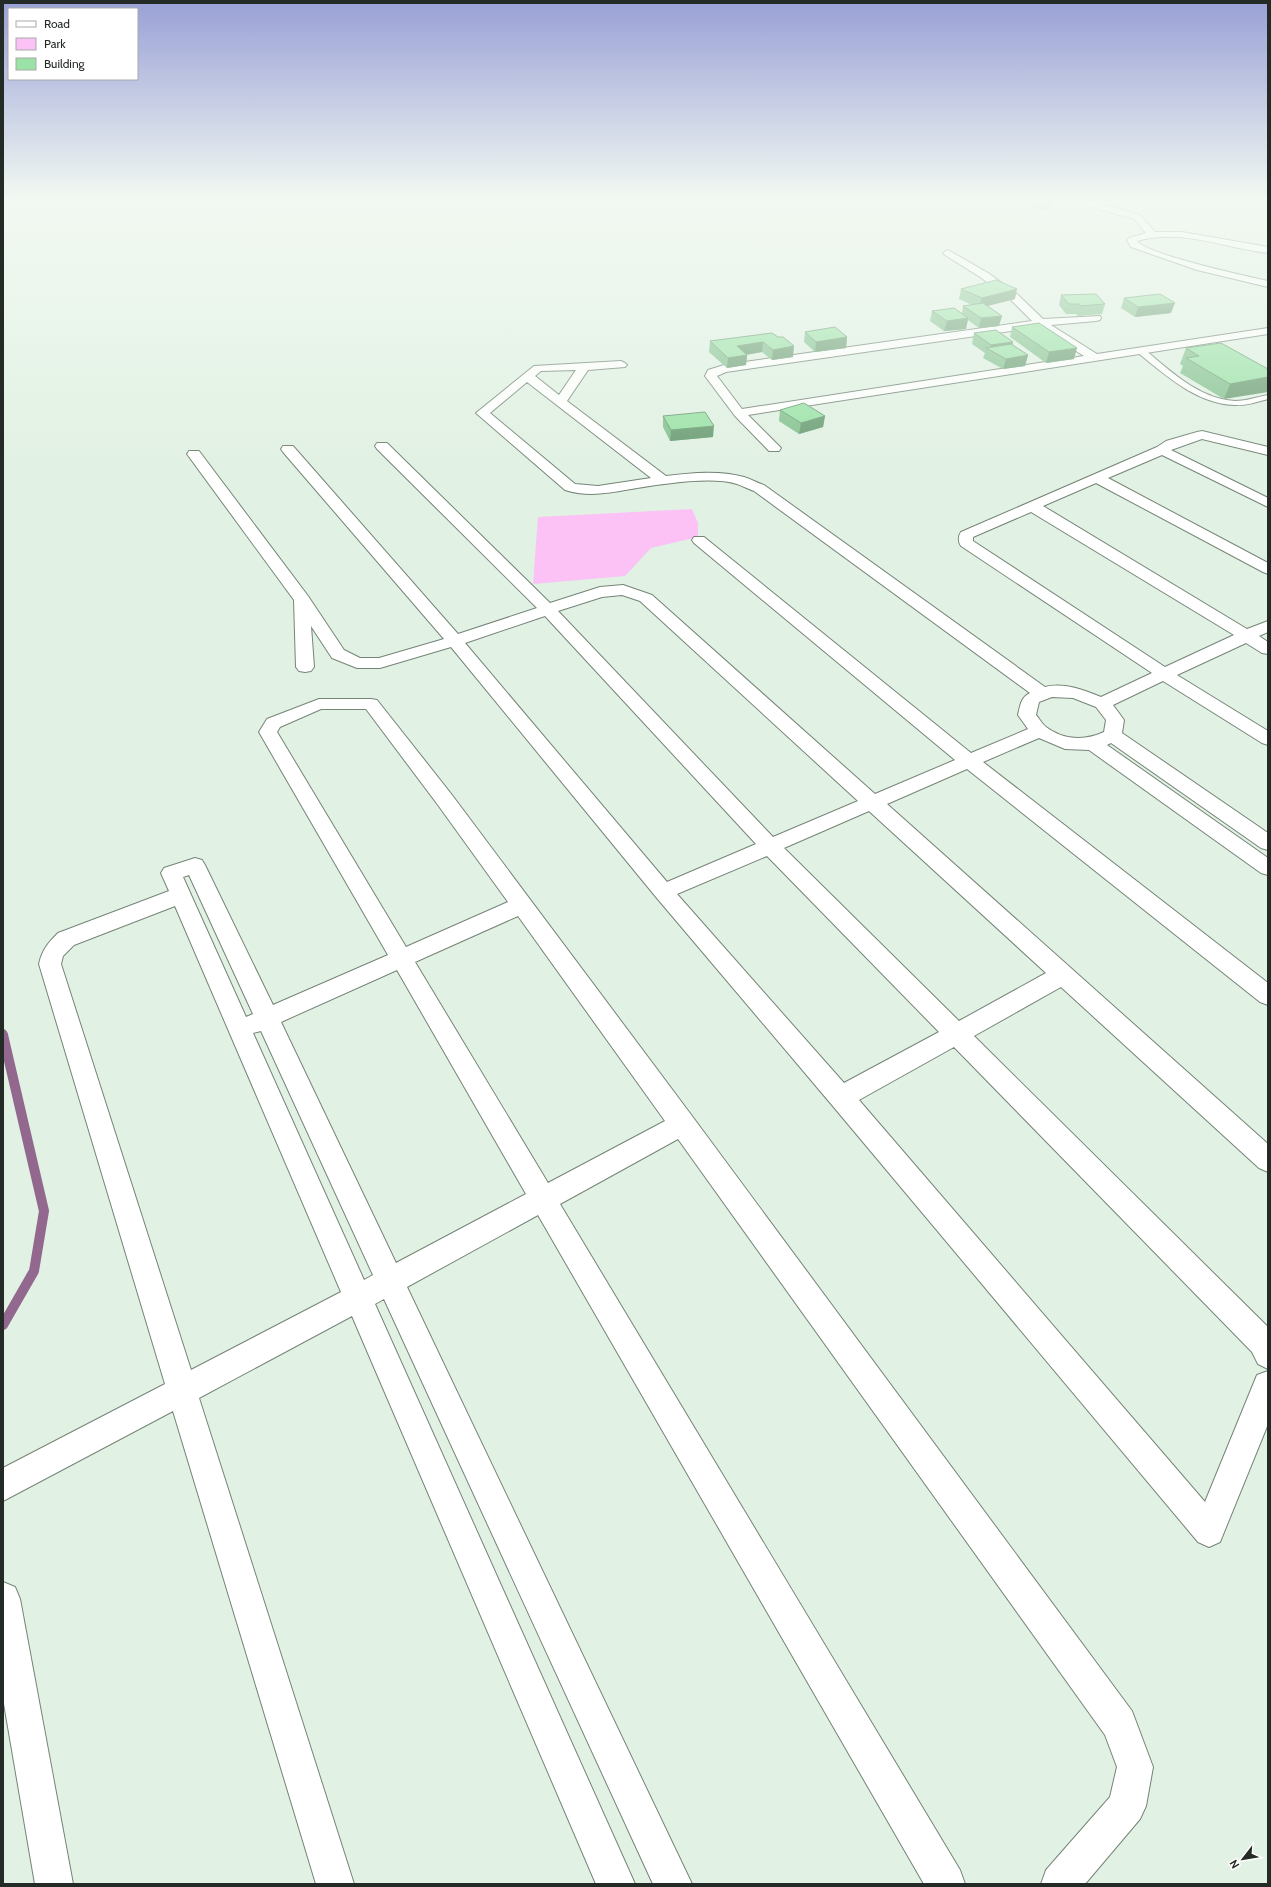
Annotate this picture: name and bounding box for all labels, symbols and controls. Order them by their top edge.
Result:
legend [8,8,138,80]
text: Road [44,16,70,31]
text: Park [44,36,66,51]
text: Building [44,56,86,71]
north arrow [1223,1839,1263,1879]
text: N [1226,1857,1242,1871]

